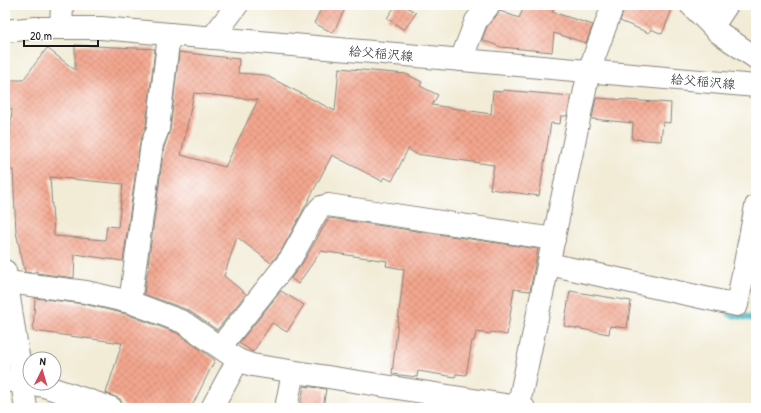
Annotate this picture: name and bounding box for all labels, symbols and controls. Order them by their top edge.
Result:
scale bar [24,22,98,48]
text: 20 m [30,27,52,44]
street label: 給父稲沢線 [348,41,415,65]
street label: 給父稲沢線 [670,69,737,93]
north arrow [22,351,62,391]
text: N [39,354,47,368]

